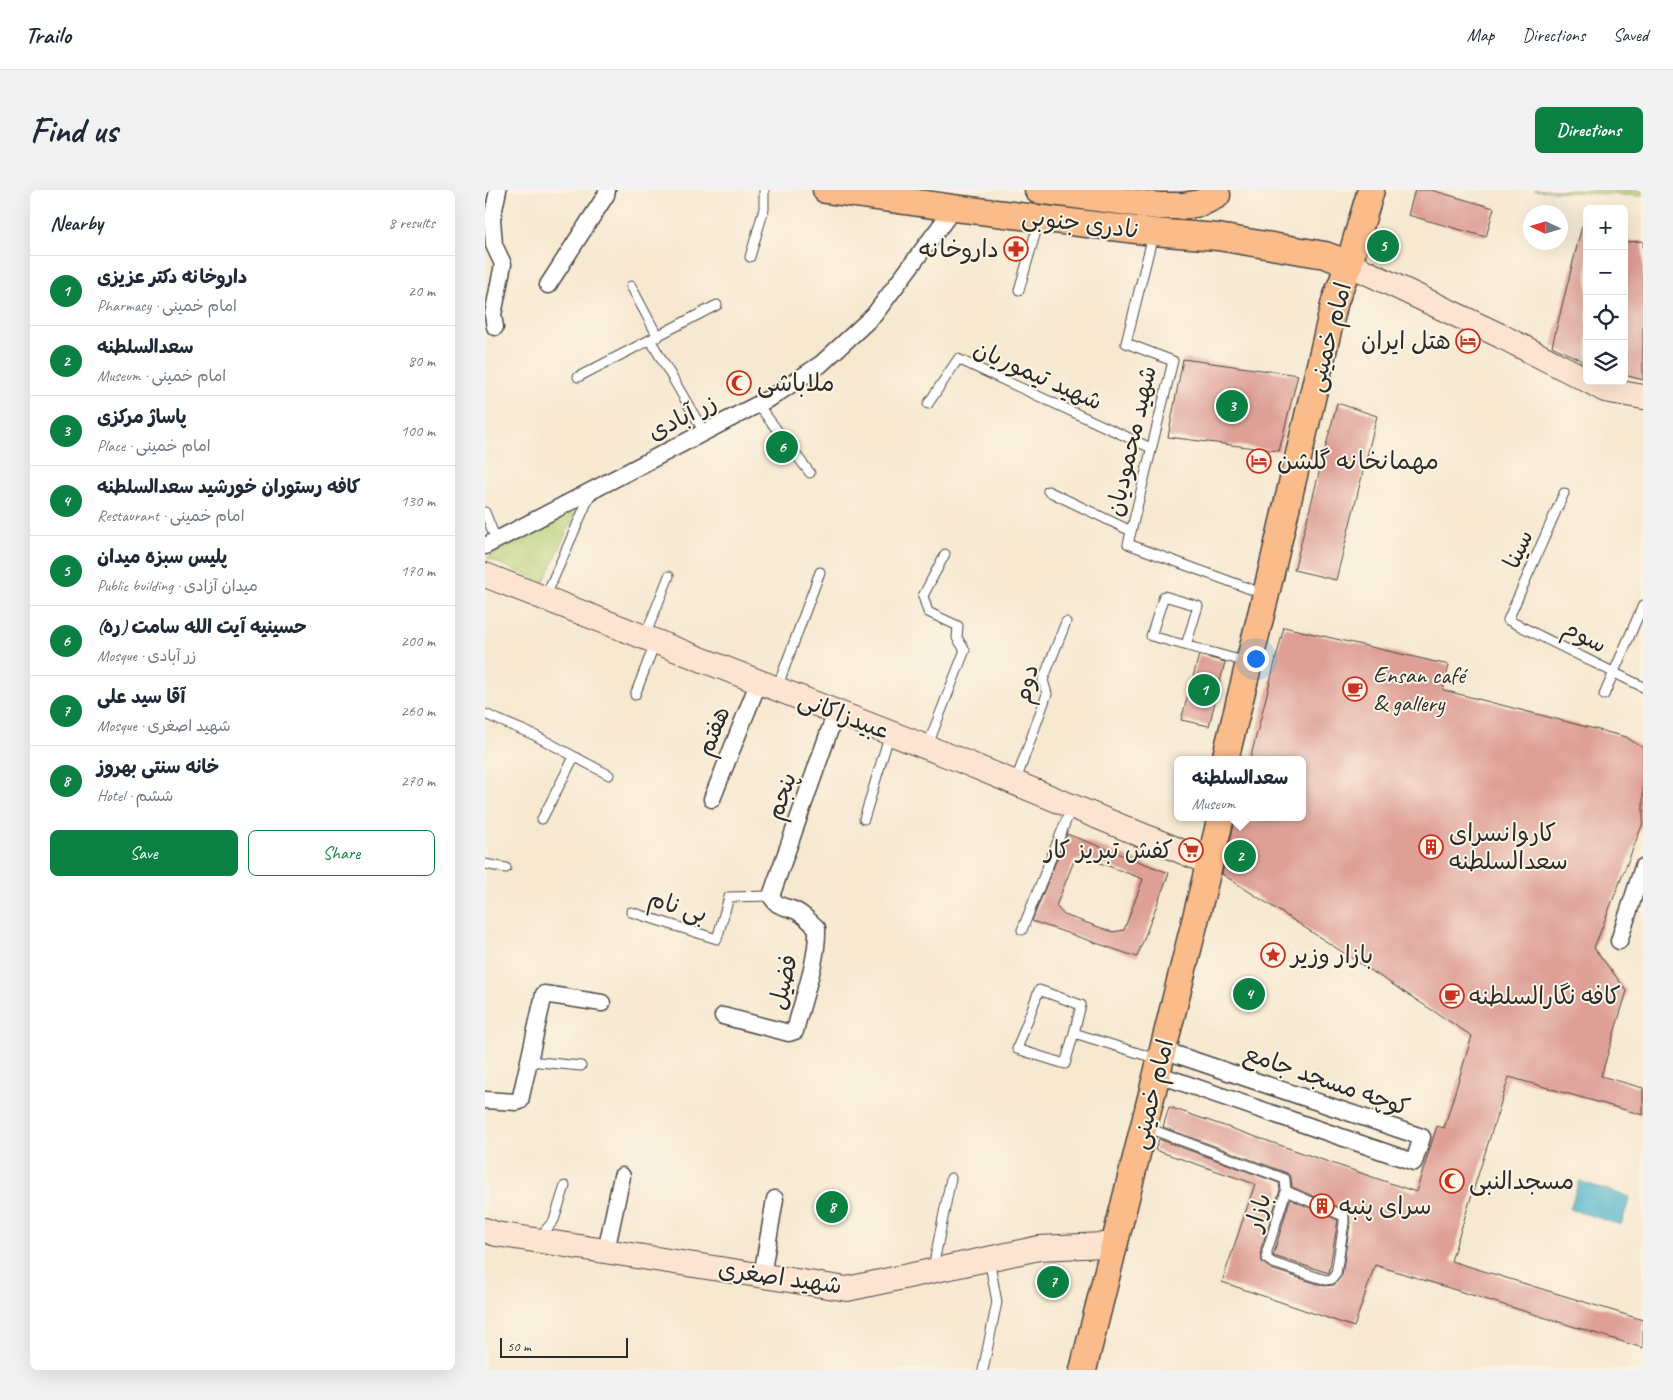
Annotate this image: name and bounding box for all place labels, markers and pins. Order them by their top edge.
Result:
pin: 5 [1367,227,1399,265]
place label: داروخانه [919,234,999,264]
pharmacy icon: داروخانه [1003,236,1029,262]
place label: هتل ایران [1361,326,1451,356]
hotel icon: هتل ایران [1455,328,1481,354]
place label: ملاباشی [757,368,835,398]
mosque icon: ملاباشی [726,370,752,396]
pin: 3 [1216,387,1248,425]
pin: 6 [766,428,798,466]
place label: مهمانخانه گلشن [1277,446,1439,476]
hotel icon: مهمانخانه گلشن [1246,448,1272,474]
place label: Ensan café & gallery [1373,660,1469,718]
pin: 1 [1188,671,1220,709]
cafe icon: Ensan café & gallery [1342,676,1368,702]
place label: کاروانسرای سعدالسلطنه [1449,818,1568,876]
building icon: کاروانسرای سعدالسلطنه [1418,834,1444,860]
place label: کفش تبریز کار [1042,835,1173,865]
supermarket icon: کفش تبریز کار [1178,837,1204,863]
pin: 2 [1224,837,1256,875]
place label: بازار وزیر [1289,940,1373,970]
place icon: بازار وزیر [1260,942,1286,968]
pin: 4 [1233,975,1265,1013]
place label: کافه نگارالسلطنه [1469,981,1621,1011]
cafe icon: کافه نگارالسلطنه [1439,983,1465,1009]
place label: مسجدالنبی [1469,1166,1574,1196]
mosque icon: مسجدالنبی [1439,1168,1465,1194]
pin: 8 [816,1188,848,1226]
place label: سرای پنبه [1339,1191,1432,1221]
building icon: سرای پنبه [1309,1193,1335,1219]
pin: 7 [1037,1263,1069,1301]

